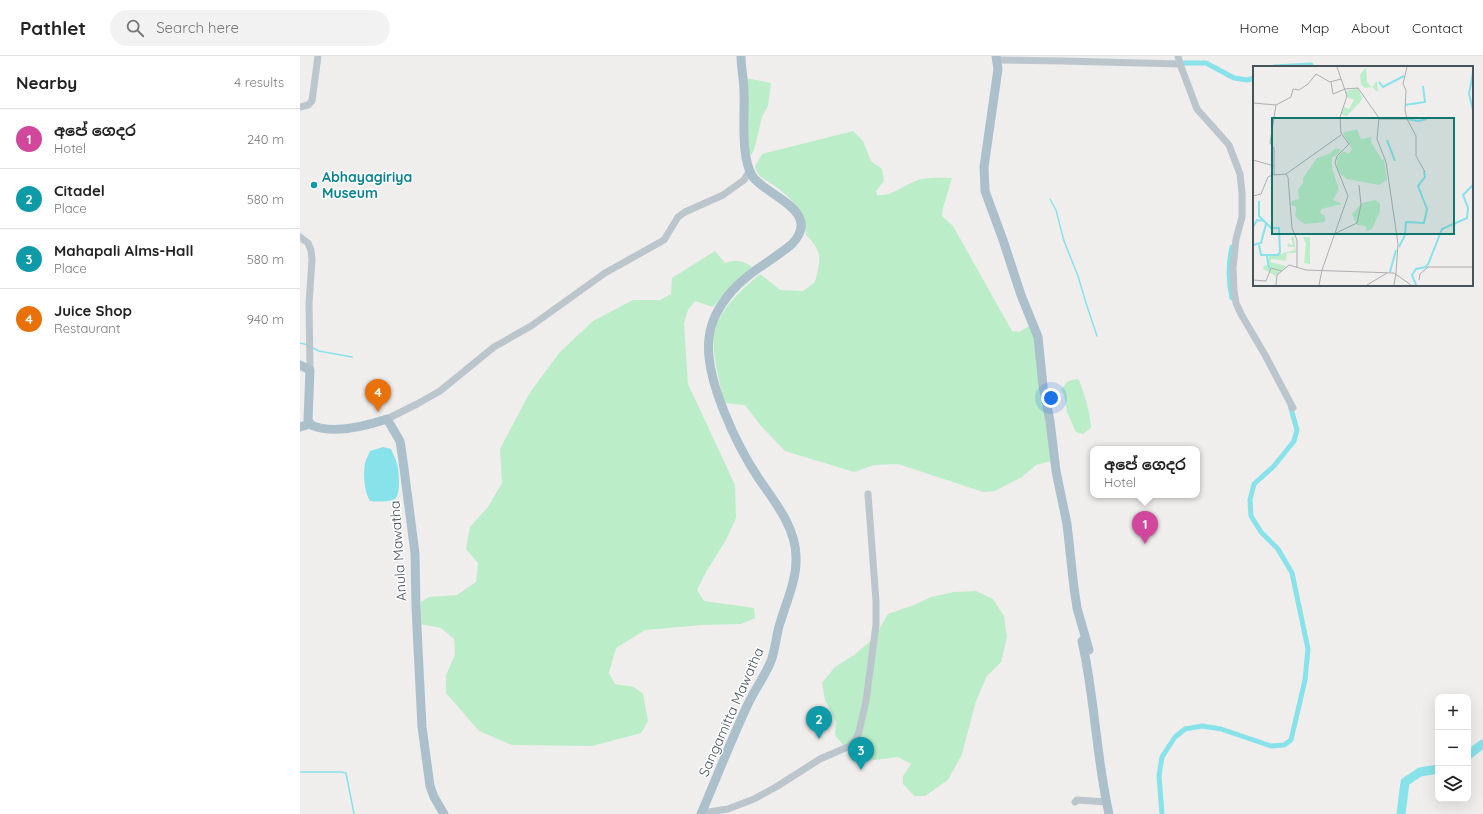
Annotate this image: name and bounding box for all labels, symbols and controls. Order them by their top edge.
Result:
search box [110,10,390,46]
text: Pathlet [20,16,86,40]
icon: search [124,17,146,39]
text: Search here [156,18,239,37]
text: Home [1240,19,1279,37]
text: Map [1301,19,1329,37]
text: About [1351,19,1390,37]
text: Contact [1412,19,1463,37]
inset map [1253,66,1473,286]
text: Nearby [16,72,77,93]
text: 4 results [234,74,284,90]
text: අපේ ගෙදර [54,121,136,140]
text: 1 [26,131,32,147]
text: 240 m [247,131,284,147]
text: Hotel [54,140,86,156]
place label: Abhayagiriya Museum [322,168,412,202]
marker: Abhayagiriya Museum [309,180,319,190]
text: Citadel [54,181,105,200]
text: 2 [25,191,33,207]
text: 580 m [247,191,284,207]
text: Place [54,200,87,216]
text: Mahapali Alms-Hall [54,241,194,260]
text: 3 [26,251,32,267]
text: 580 m [247,251,284,267]
text: Place [54,260,87,276]
text: Juice Shop [54,301,132,320]
text: 4 [25,311,33,327]
text: 940 m [247,311,284,327]
text: Restaurant [54,320,120,336]
pin: 4 [365,379,391,412]
your location [1041,388,1061,408]
popup [1090,446,1200,498]
text: අපේ ගෙදර [1104,455,1186,474]
text: Hotel [1104,474,1136,490]
street label: Anula Mawatha [386,500,410,602]
pin: 1 [1132,511,1158,544]
street label: Sangamitta Mawatha [694,645,768,779]
map controls [1435,694,1471,802]
button: + [1435,694,1471,730]
pin: 2 [806,706,832,739]
button: − [1435,730,1471,766]
pin: 3 [848,737,874,770]
button: layers [1435,766,1471,802]

